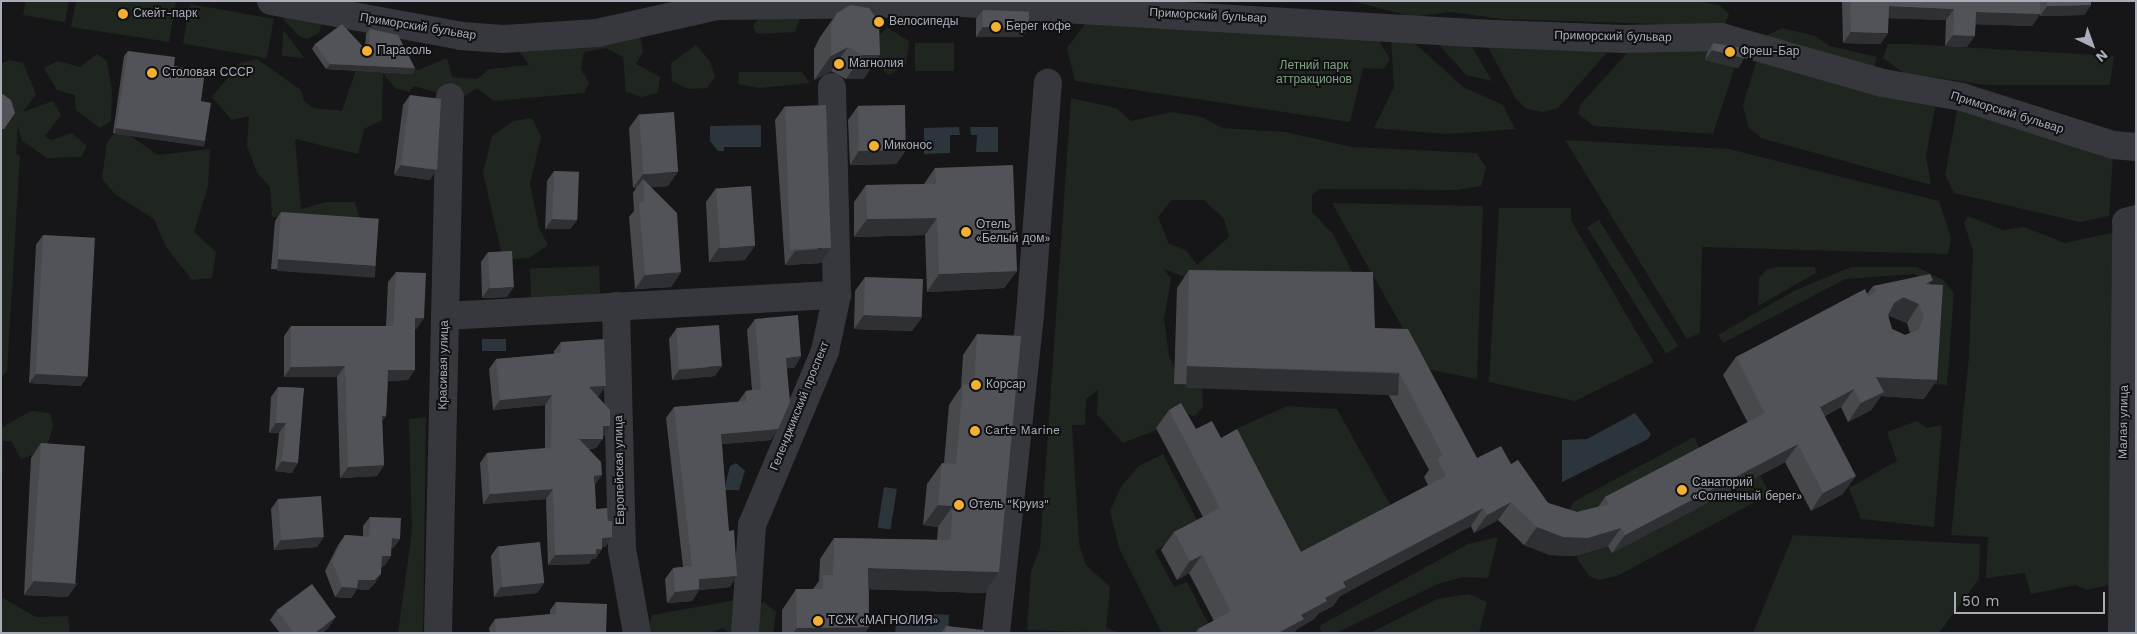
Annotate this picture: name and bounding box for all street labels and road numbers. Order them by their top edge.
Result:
street label: Приморский бульвар [1149,6,1267,26]
street label: Приморский бульвар [359,11,477,43]
street label: Приморский бульвар [1554,29,1672,45]
street label: Приморский бульвар [1949,89,2065,137]
street label: Красивая улица [436,320,452,410]
street label: Геленджикский проспект [767,339,833,473]
street label: Малая улица [2116,385,2132,459]
street label: Европейская улица [612,415,628,525]

